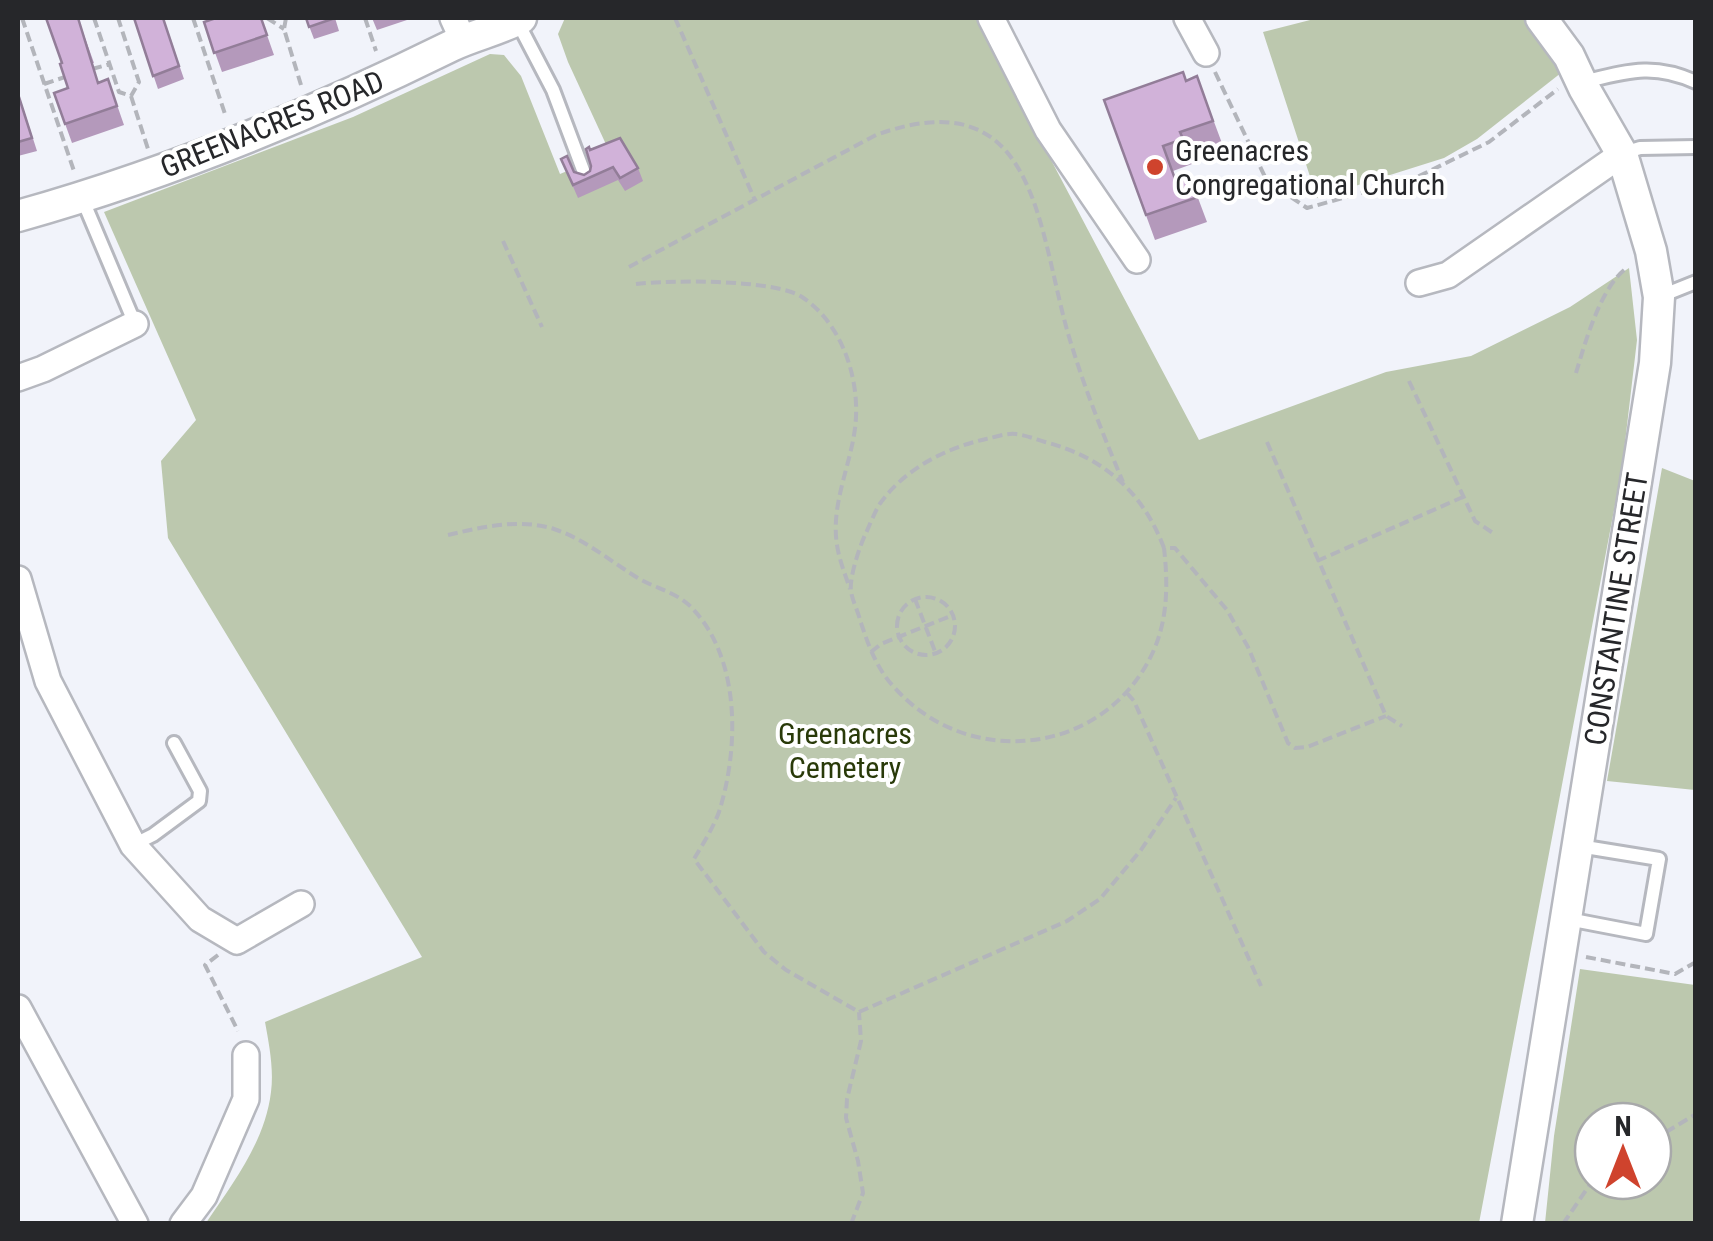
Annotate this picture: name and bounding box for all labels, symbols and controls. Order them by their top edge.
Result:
street label: GREENACRES ROAD [155,63,389,185]
place label: Greenacres Congregational Church [1175,133,1445,202]
marker: Greenacres Congregational Church [1144,156,1166,178]
street label: CONSTANTINE STREET [1577,470,1655,748]
park label: Greenacres Cemetery [778,716,912,785]
north arrow [1573,1101,1673,1201]
text: N [1614,1110,1632,1143]

